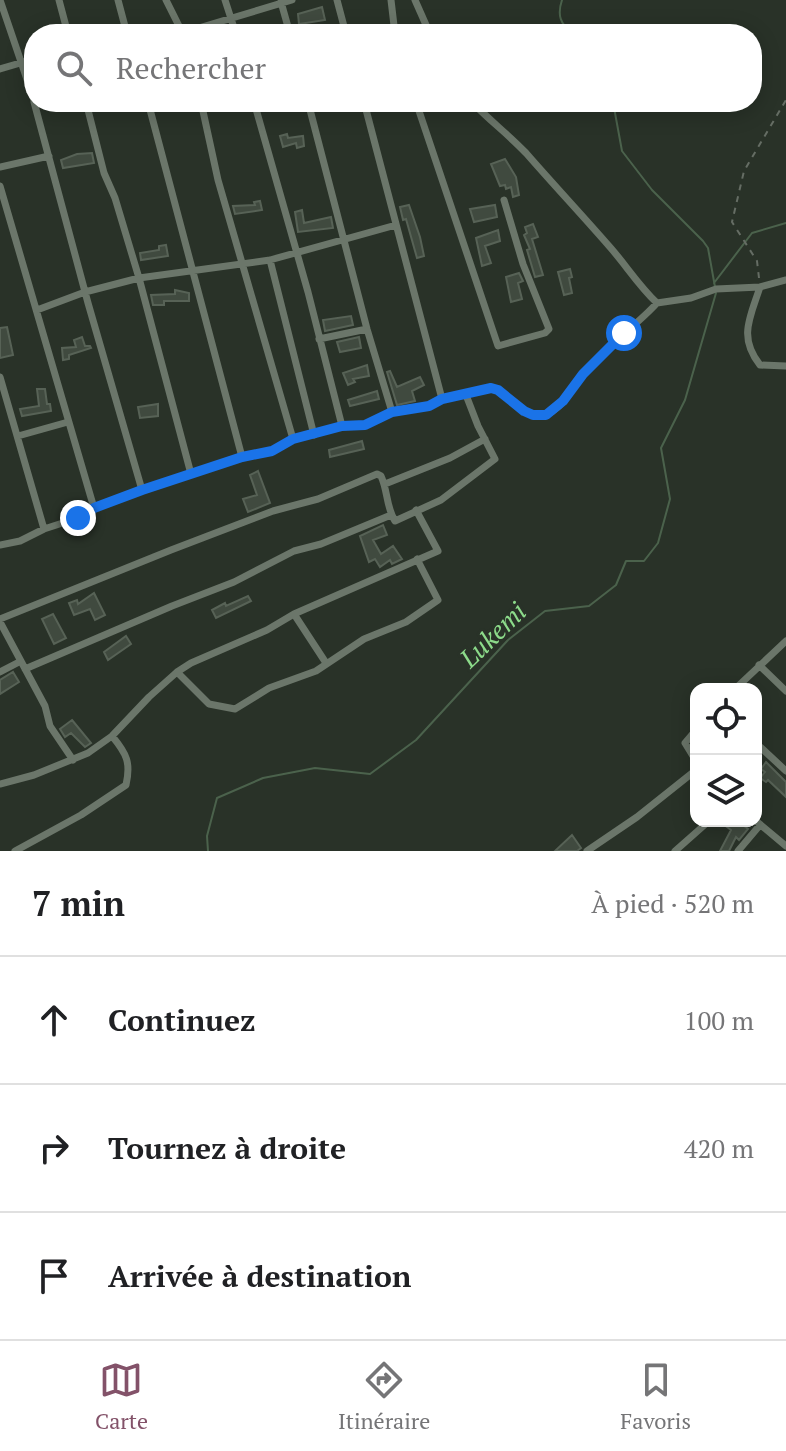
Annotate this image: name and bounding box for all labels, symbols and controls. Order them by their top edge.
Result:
search box [24,24,762,112]
icon: search [52,46,96,90]
text: Rechercher [116,48,266,88]
route start [606,315,642,351]
route end [60,500,96,536]
water label: Lukemi [451,594,533,675]
map controls [690,683,762,827]
button: locate [690,683,762,755]
button: layers [690,755,762,827]
text: 7 min [32,881,125,926]
text: À pied · 520 m [591,886,754,920]
icon: ahead [32,998,76,1042]
text: Continuez [108,1000,255,1040]
text: 100 m [684,1003,754,1037]
icon: right [32,1126,76,1170]
text: Tournez à droite [108,1128,346,1168]
text: 420 m [684,1131,754,1165]
icon: arrive [32,1254,76,1298]
text: Arrivée à destination [108,1256,411,1296]
tab: Carte [95,1358,148,1435]
tab: Itinéraire [338,1358,430,1435]
tab: Favoris [620,1358,691,1435]

